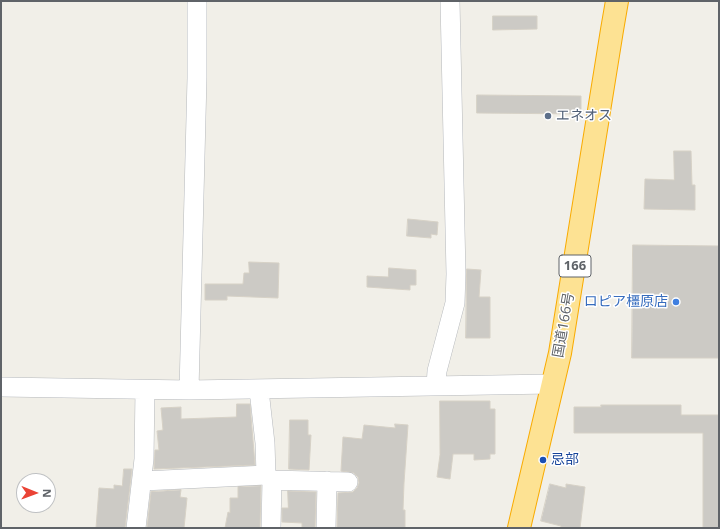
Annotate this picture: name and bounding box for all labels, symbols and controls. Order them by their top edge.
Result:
place label: エネオス [556,108,612,124]
marker: エネオス [543,111,553,121]
road number: 166 [559,255,591,277]
street label: 国道166号 [550,291,578,359]
place label: ロピア橿原店 [584,294,668,310]
marker: ロピア橿原店 [671,297,681,307]
place label: 忌部 [551,452,579,468]
marker: 忌部 [538,455,548,465]
north arrow [16,473,56,513]
text: N [40,489,55,498]

